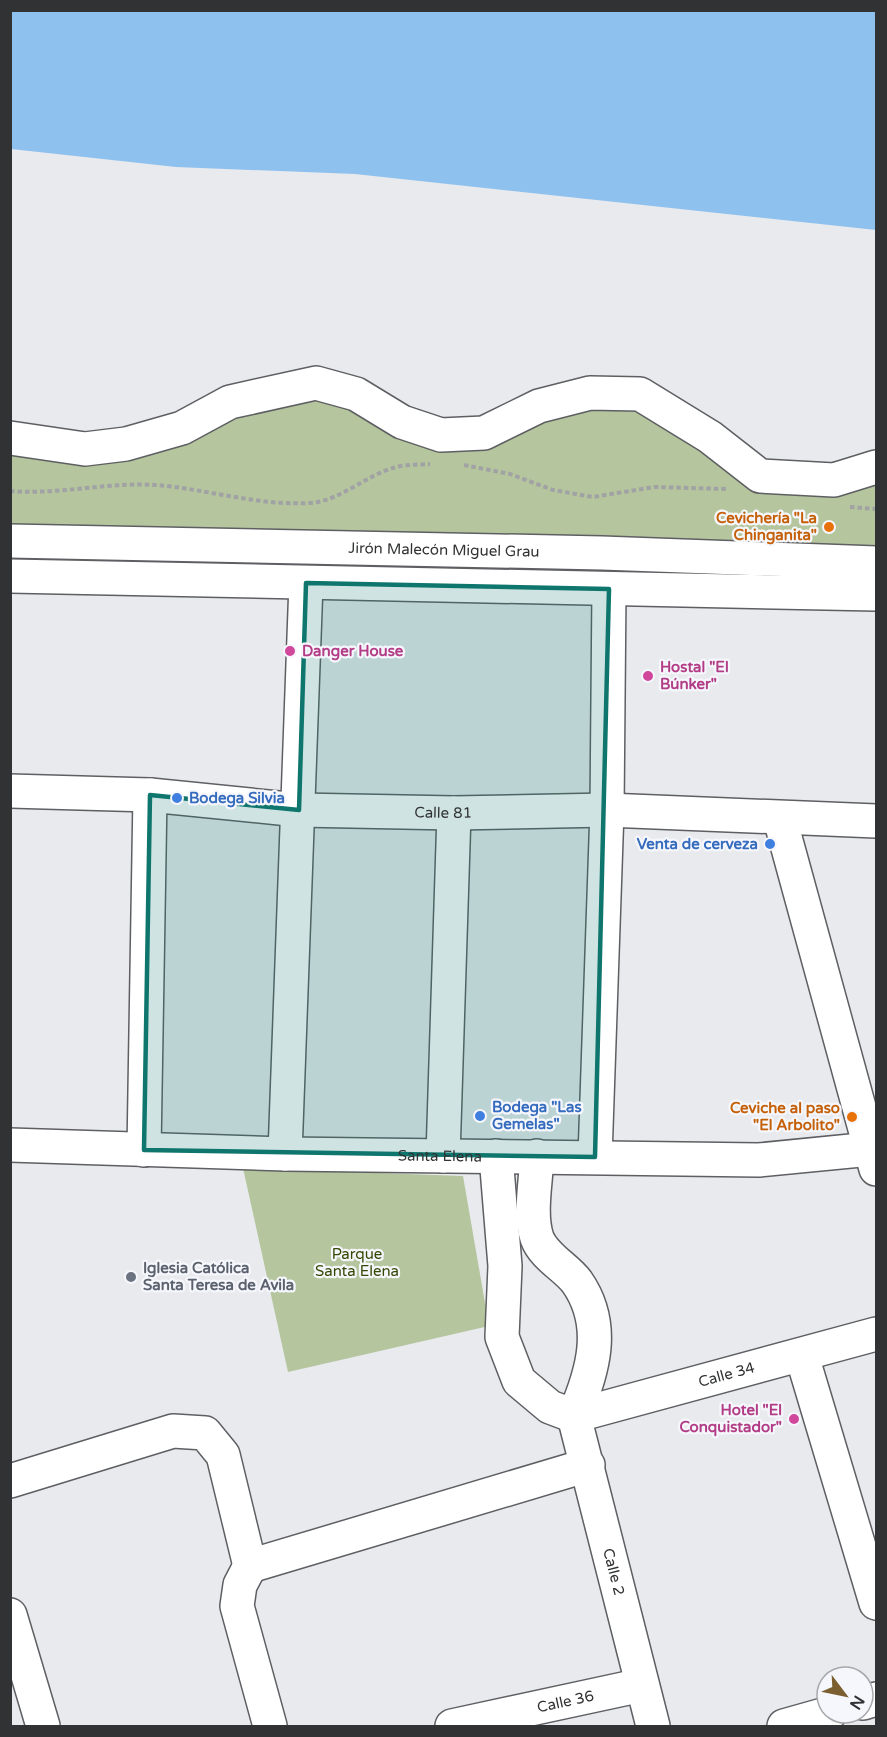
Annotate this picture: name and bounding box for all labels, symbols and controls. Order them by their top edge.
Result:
place label: Cevichería "La Chinganita" [716,509,817,545]
marker: Cevichería "La Chinganita" [822,520,836,534]
street label: Jirón Malecón Miguel Grau [348,539,540,561]
place label: Danger House [302,642,404,661]
marker: Danger House [283,644,297,658]
place label: Hostal "El Búnker" [660,658,729,693]
marker: Hostal "El Búnker" [641,669,655,683]
place label: Bodega Silvia [189,789,285,808]
marker: Bodega Silvia [170,791,184,805]
street label: Calle 81 [414,803,472,822]
place label: Venta de cerveza [637,835,758,853]
marker: Venta de cerveza [763,837,777,851]
place label: Bodega "Las Gemelas" [492,1098,582,1133]
place label: Ceviche al paso "El Arbolito" [730,1099,840,1134]
marker: Bodega "Las Gemelas" [473,1109,487,1123]
marker: Ceviche al paso "El Arbolito" [845,1110,859,1124]
street label: Santa Elena [398,1146,482,1165]
park label: Parque Santa Elena [315,1245,399,1280]
place label: Iglesia Católica Santa Teresa de Avila [143,1259,294,1294]
marker: Iglesia Católica Santa Teresa de Avila [124,1270,138,1284]
street label: Calle 34 [696,1358,757,1391]
place label: Hotel "El Conquistador" [679,1401,782,1437]
marker: Hotel "El Conquistador" [787,1412,801,1426]
street label: Calle 2 [599,1546,628,1597]
north arrow [815,1665,875,1725]
street label: Calle 36 [535,1687,595,1716]
text: N [845,1692,869,1713]

